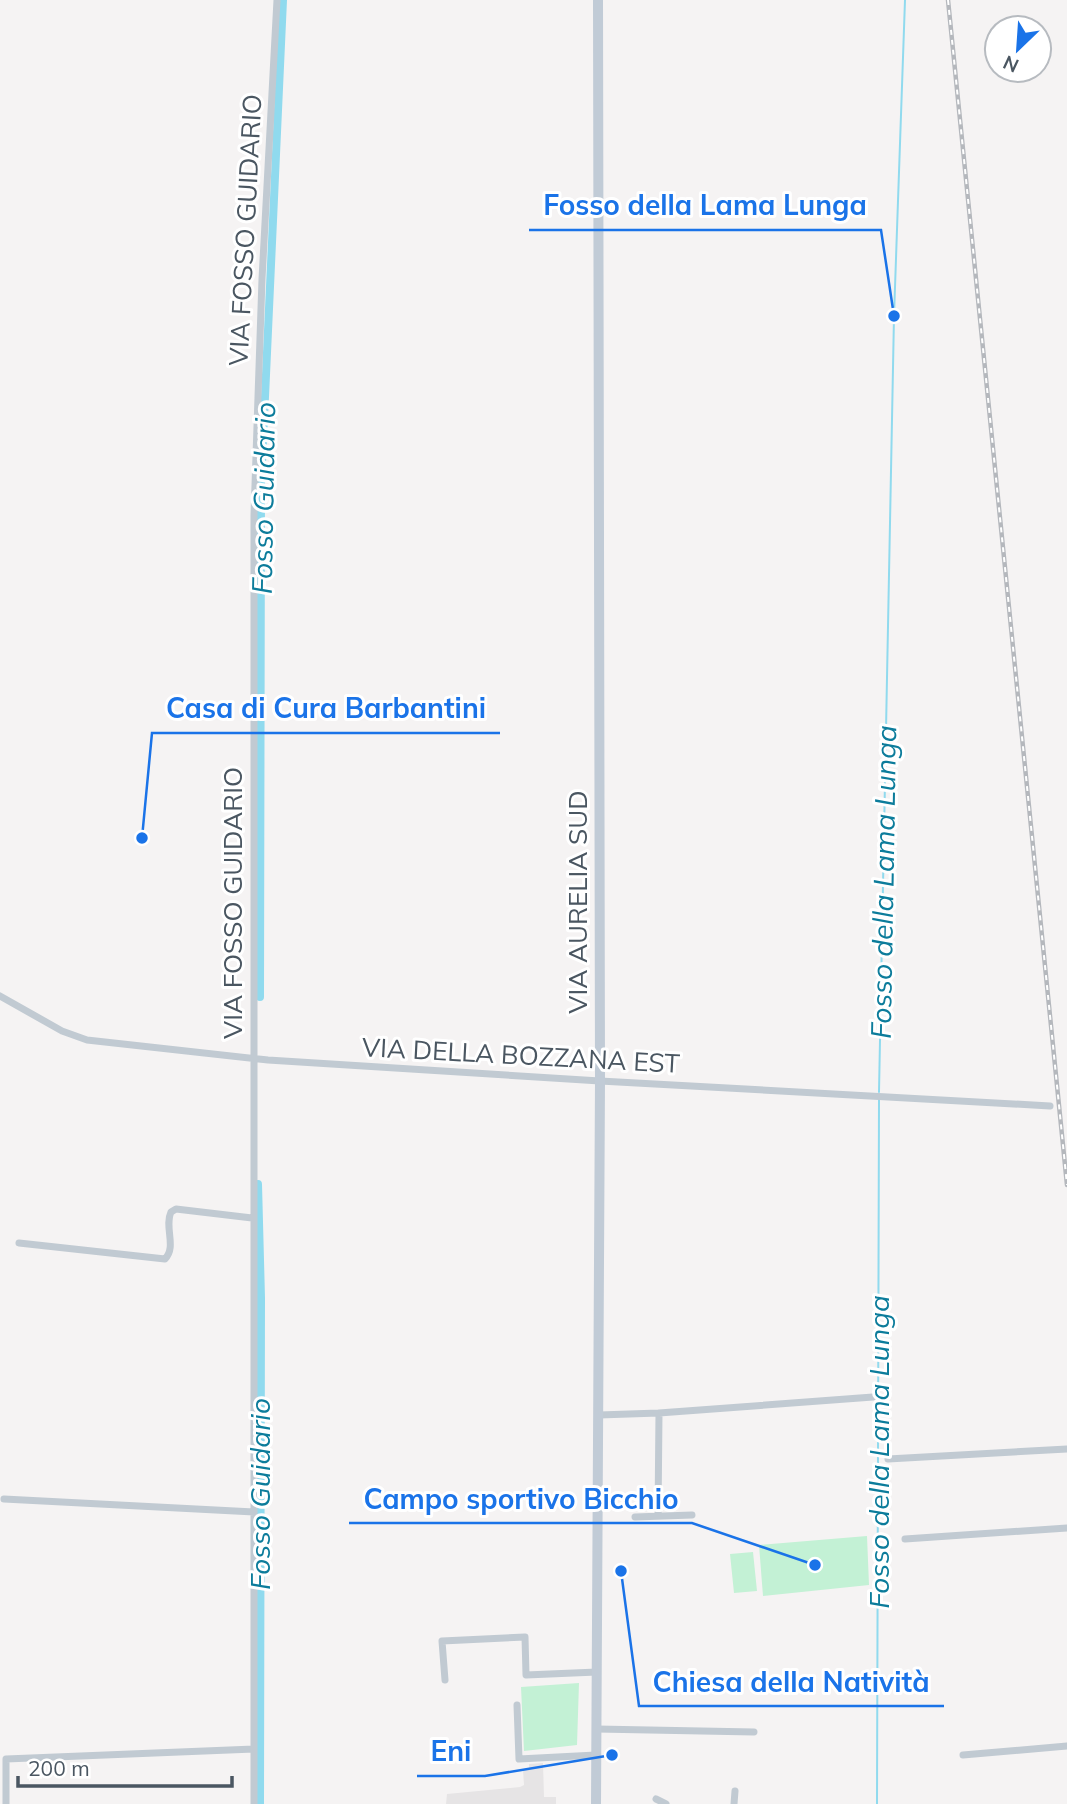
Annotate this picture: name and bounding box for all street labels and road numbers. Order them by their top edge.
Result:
street label: VIA FOSSO GUIDARIO [221,93,269,367]
street label: VIA FOSSO GUIDARIO [216,767,249,1039]
street label: VIA AURELIA SUD [561,790,594,1014]
street label: VIA DELLA BOZZANA EST [361,1030,681,1080]

